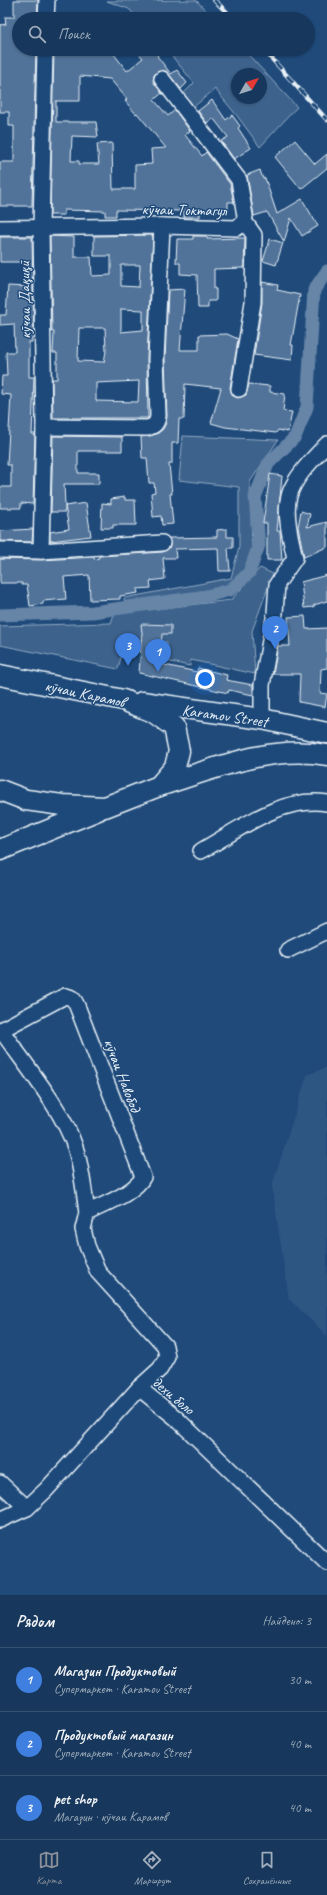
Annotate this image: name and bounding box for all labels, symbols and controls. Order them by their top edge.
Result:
search box [12,12,315,56]
icon: search [26,23,48,45]
text: Поиск [58,25,90,44]
north arrow [231,68,267,104]
street label: кӯчаи Токтагул [142,199,228,221]
street label: кӯчаи Дақиқӣ [14,259,36,339]
pin: 2 [262,616,288,649]
pin: 3 [115,633,141,666]
pin: 1 [145,639,171,672]
your location [195,669,215,689]
street label: кӯчаи Карамов [43,676,131,713]
street label: Karamov Street [181,700,271,732]
street label: кӯчаи Навобод [99,1036,146,1116]
street label: дехи боло [148,1373,199,1420]
text: Рядом [16,1611,54,1632]
text: Найдено: 3 [263,1613,311,1629]
text: Магазин Продуктовый [54,1662,176,1681]
text: 1 [26,1672,32,1688]
text: 30 m [289,1672,311,1688]
text: Супермаркет · Karamov Street [54,1681,191,1697]
text: Продуктовый магазин [54,1726,173,1745]
text: 2 [26,1736,32,1752]
text: 40 m [289,1736,311,1752]
text: Супермаркет · Karamov Street [54,1745,191,1761]
text: pet shop [54,1790,97,1809]
text: 3 [26,1800,32,1816]
text: 40 m [289,1800,311,1816]
text: Магазин · кӯчаи Карамов [54,1809,167,1825]
tab: Карта [36,1849,61,1887]
tab: Маршрут [134,1849,170,1887]
tab: Сохранённые [243,1849,291,1887]

